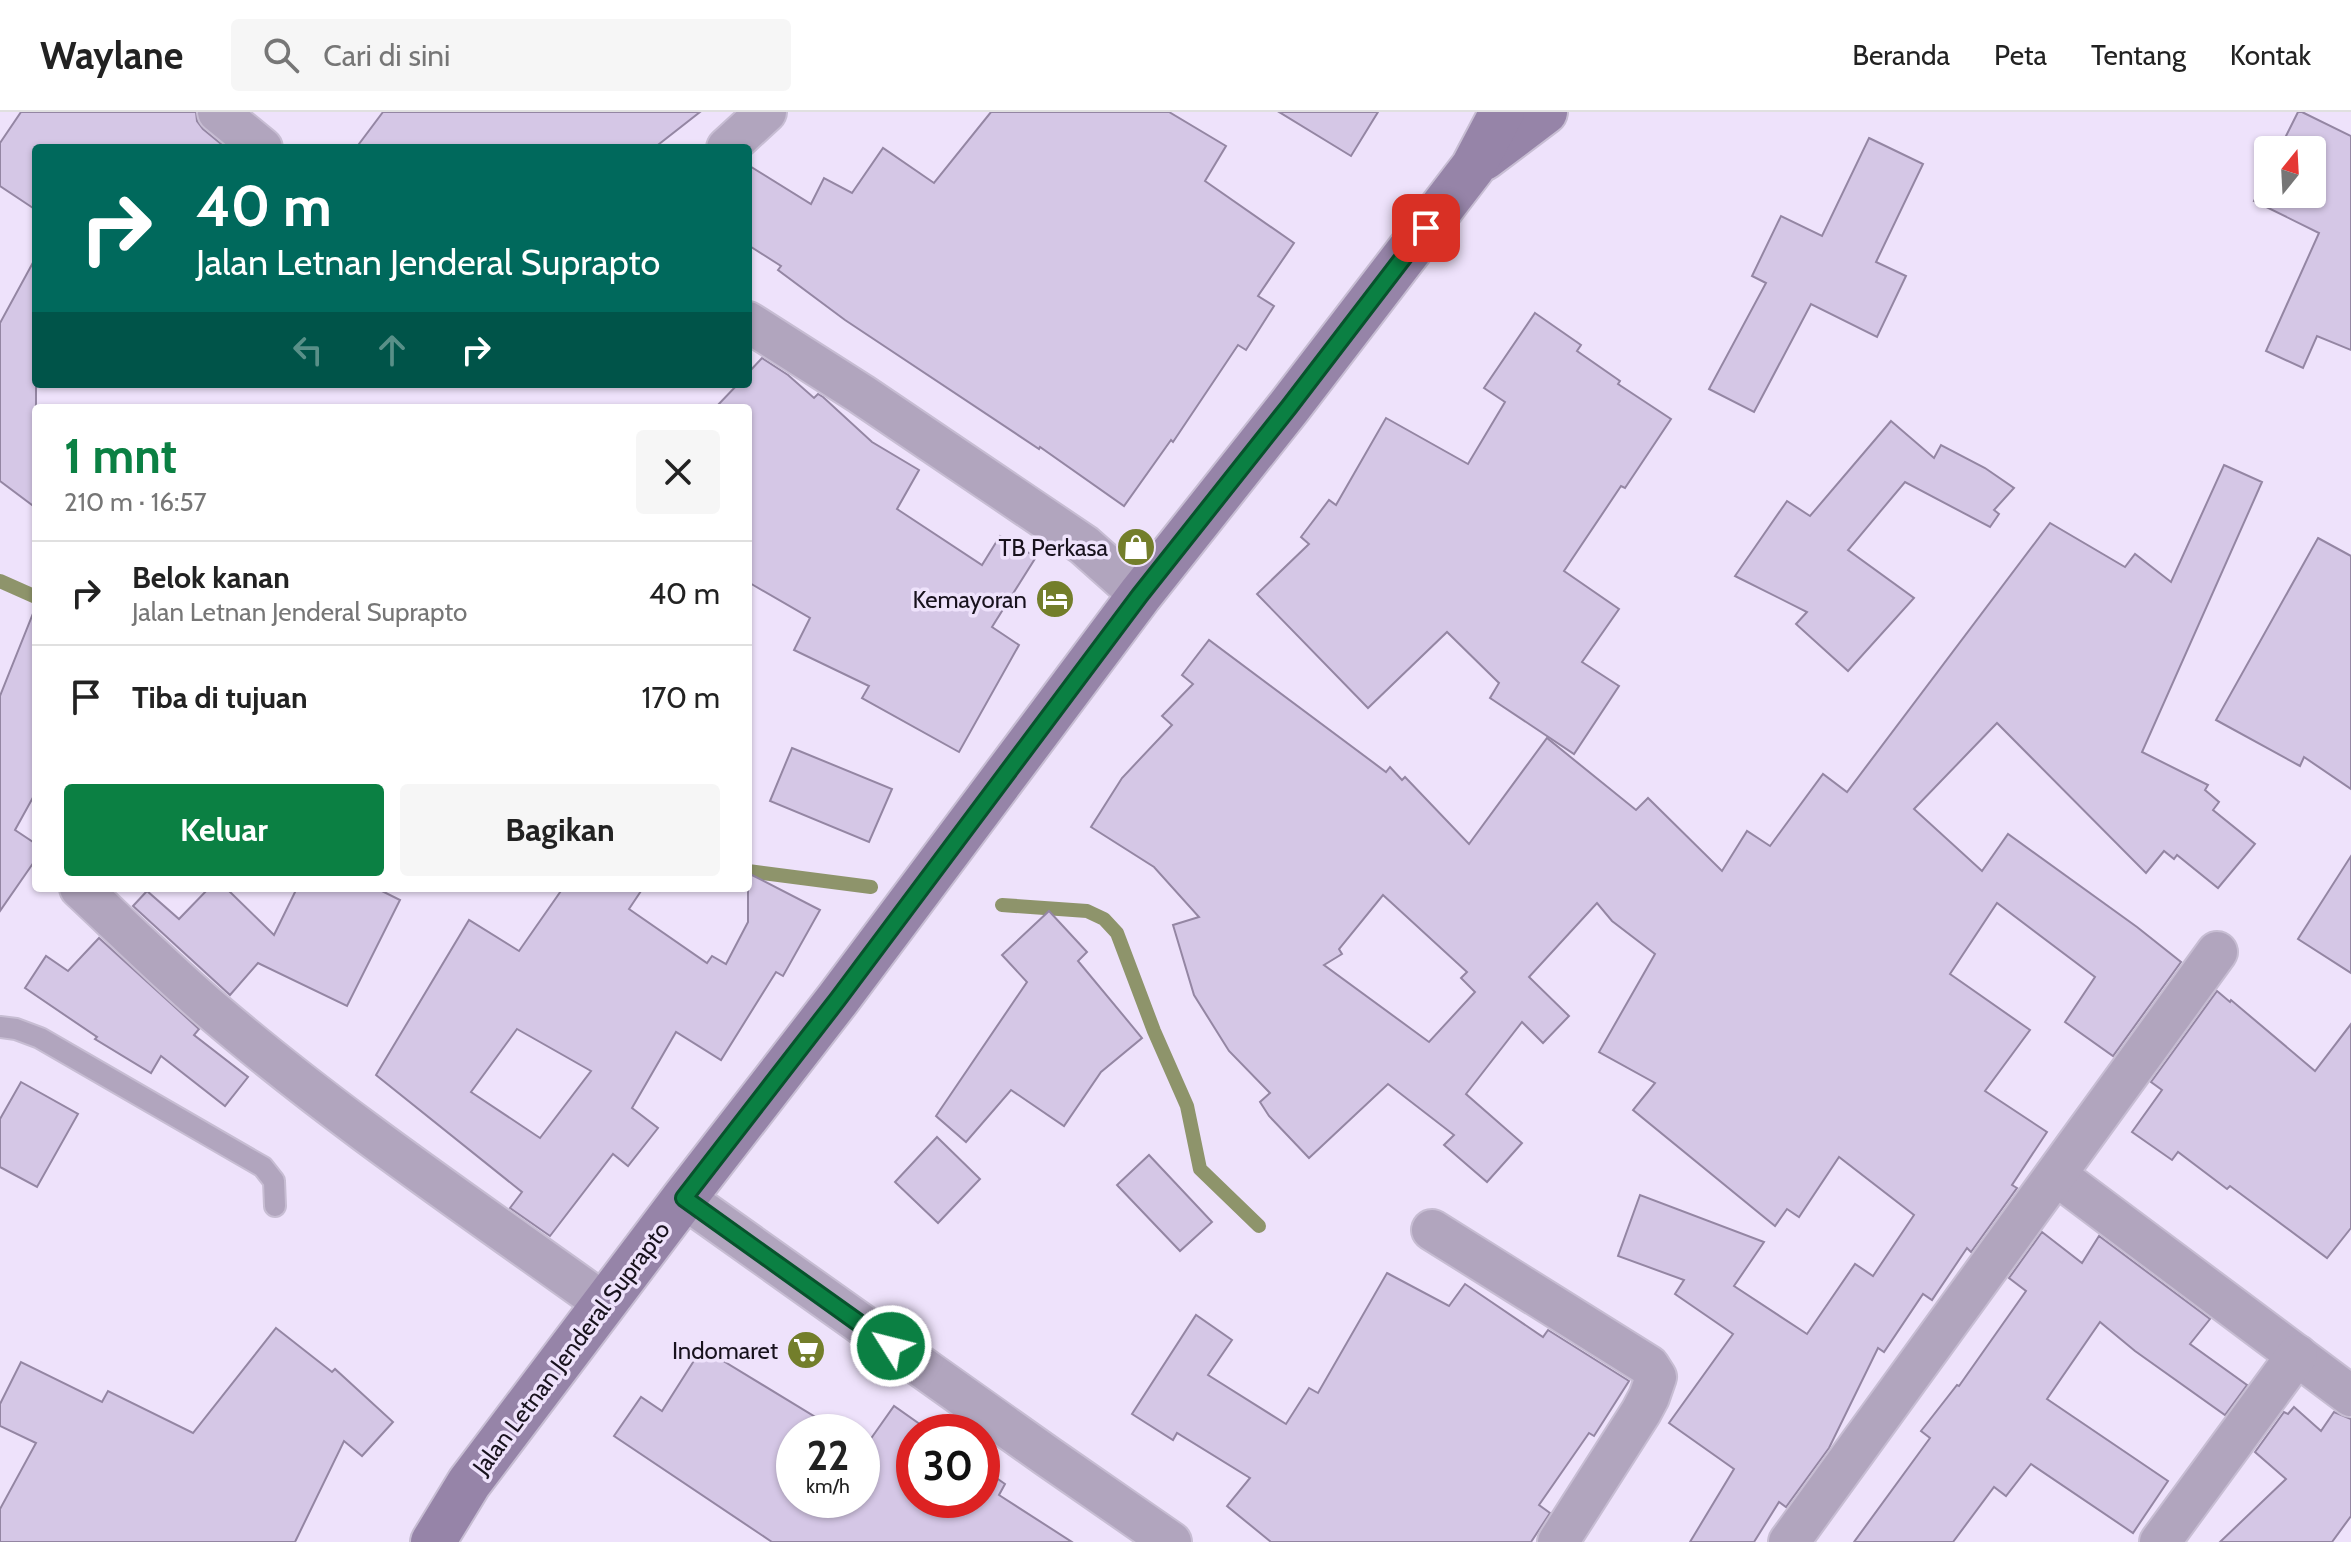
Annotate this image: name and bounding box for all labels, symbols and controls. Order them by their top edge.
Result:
search box [231,19,791,91]
text: Waylane [40,32,183,79]
icon: search [259,33,303,77]
text: Cari di sini [323,37,450,74]
text: Beranda [1852,38,1950,72]
text: Peta [1994,38,2047,72]
text: Tentang [2091,38,2186,72]
text: Kontak [2230,38,2311,72]
north arrow [2254,136,2326,208]
map controls [2254,136,2326,208]
text: 40 m [196,172,332,240]
icon: right [64,176,168,280]
pin [1392,194,1460,262]
icon: arrive [1404,206,1448,250]
text: Jalan Letnan Jenderal Suprapto [196,240,660,284]
icon: left [286,328,330,372]
icon: ahead [370,328,414,372]
icon: right [454,328,498,372]
text: 1 mnt [64,427,177,485]
button: close [636,430,720,514]
text: 210 m · 16:57 [64,486,207,518]
shop icon: TB Perkasa [1115,526,1157,568]
place label: TB Perkasa [999,533,1108,562]
text: Belok kanan [132,559,290,596]
icon: right [64,571,108,615]
text: 40 m [649,575,720,612]
hotel icon: Kemayoran [1034,578,1076,620]
place label: Kemayoran [912,585,1027,614]
text: Jalan Letnan Jenderal Suprapto [132,596,467,628]
icon: arrive [64,675,108,719]
text: Tiba di tujuan [132,679,308,716]
text: 170 m [641,679,720,716]
button: Keluar [64,784,384,876]
button: Bagikan [400,784,720,876]
street label: Jalan Letnan Jenderal Suprapto [466,1216,676,1481]
position arrow [849,1304,933,1388]
supermarket icon: Indomaret [785,1329,827,1371]
place label: Indomaret [672,1336,778,1365]
speed limit sign: 30 [896,1414,1000,1518]
text: 22 [807,1431,849,1480]
text: km/h [806,1474,850,1498]

